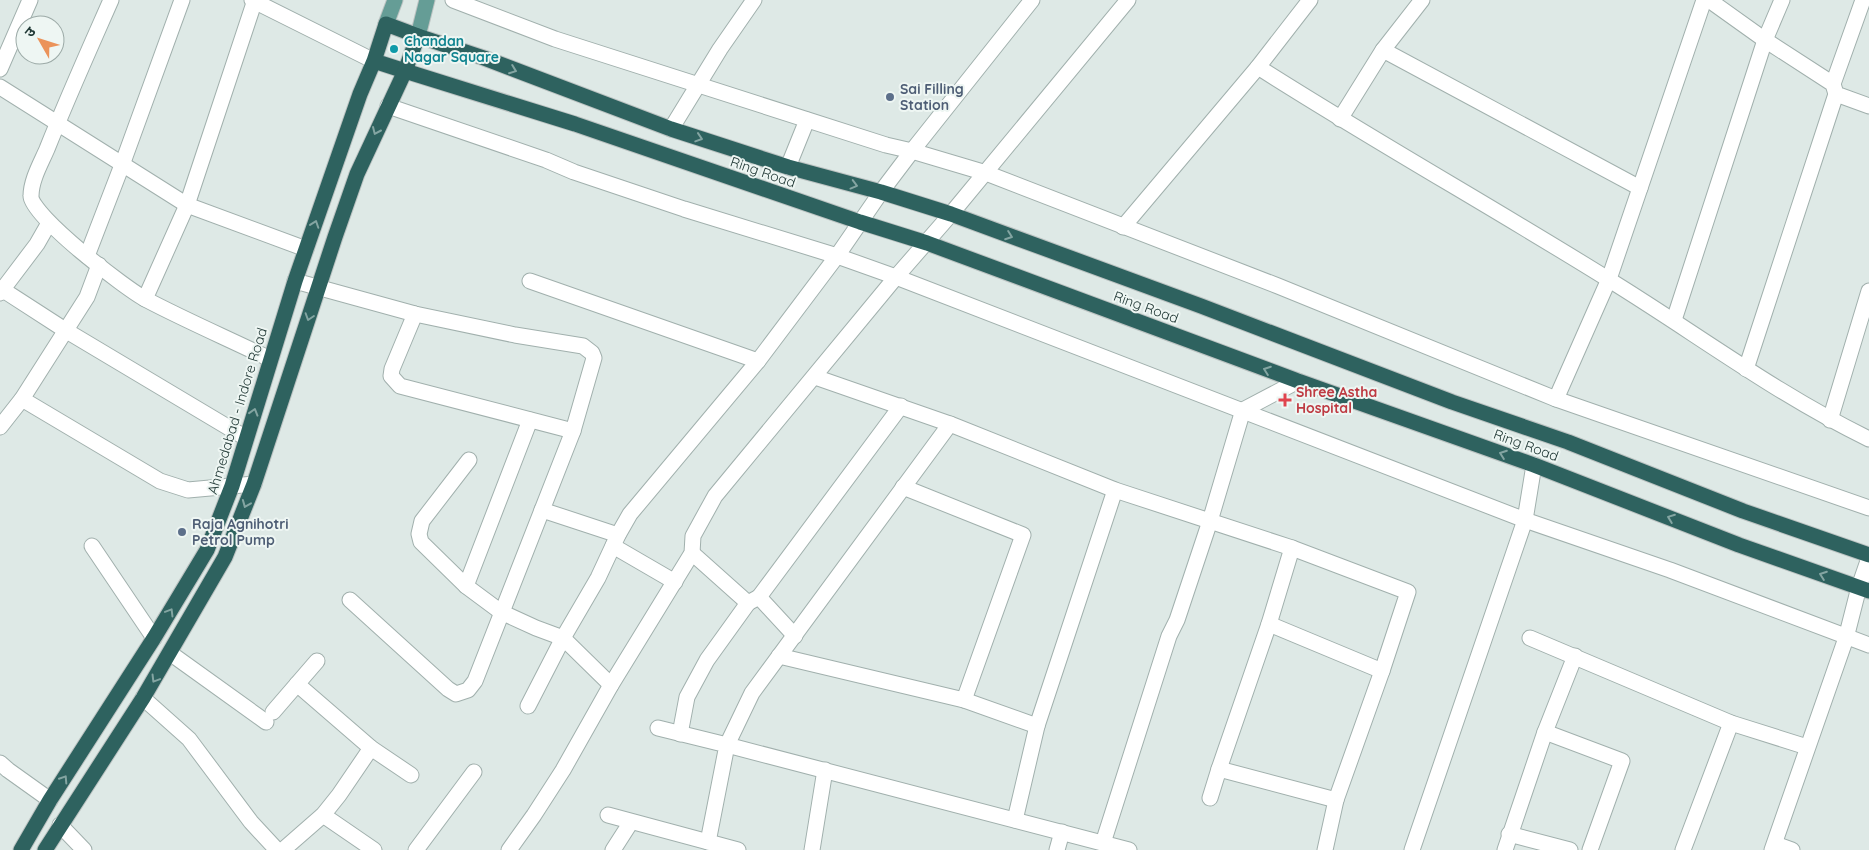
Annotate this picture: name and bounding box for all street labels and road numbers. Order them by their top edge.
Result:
street label: Ring Road [728,152,798,192]
street label: Ring Road [1111,287,1181,327]
street label: Ahmedabad - Indore Road [203,326,271,496]
street label: Ring Road [1491,425,1561,465]

